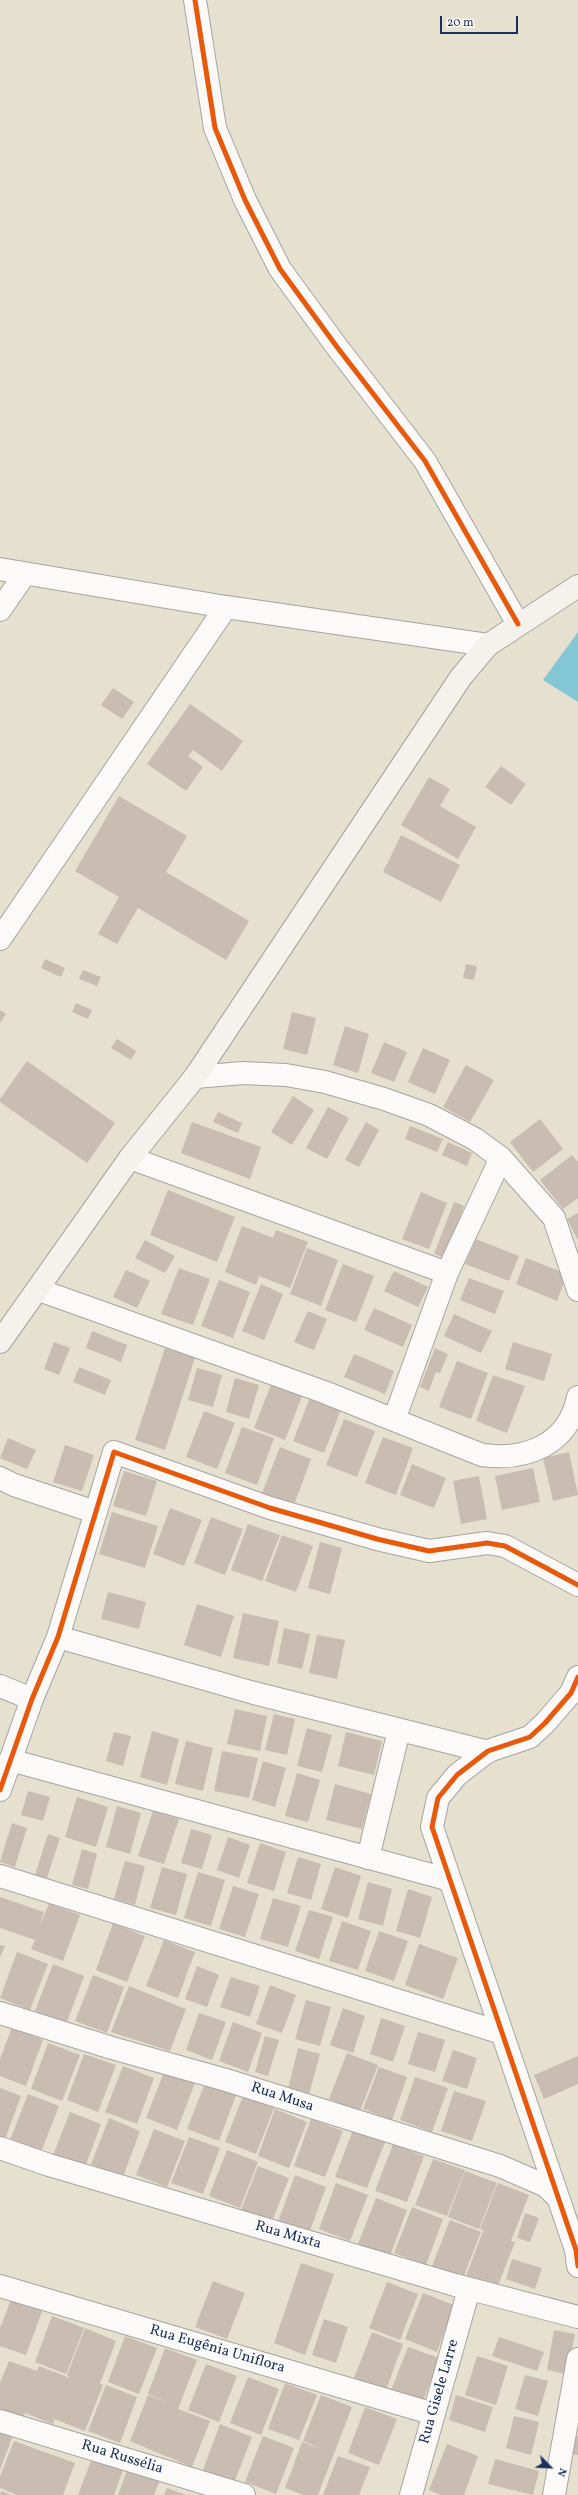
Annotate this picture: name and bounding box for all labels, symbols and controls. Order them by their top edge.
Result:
scale bar [442,8,520,34]
text: 20 m [447,15,474,31]
street label: Rua Musa [248,2079,316,2117]
street label: Rua Mixta [253,2218,323,2254]
street label: Rua Eugênia Uniflora [147,2322,287,2378]
street label: Rua Gisele Larre [416,2337,464,2447]
street label: Rua Russélia [79,2437,165,2479]
north arrow [530,2447,570,2487]
text: N [553,2465,570,2479]

